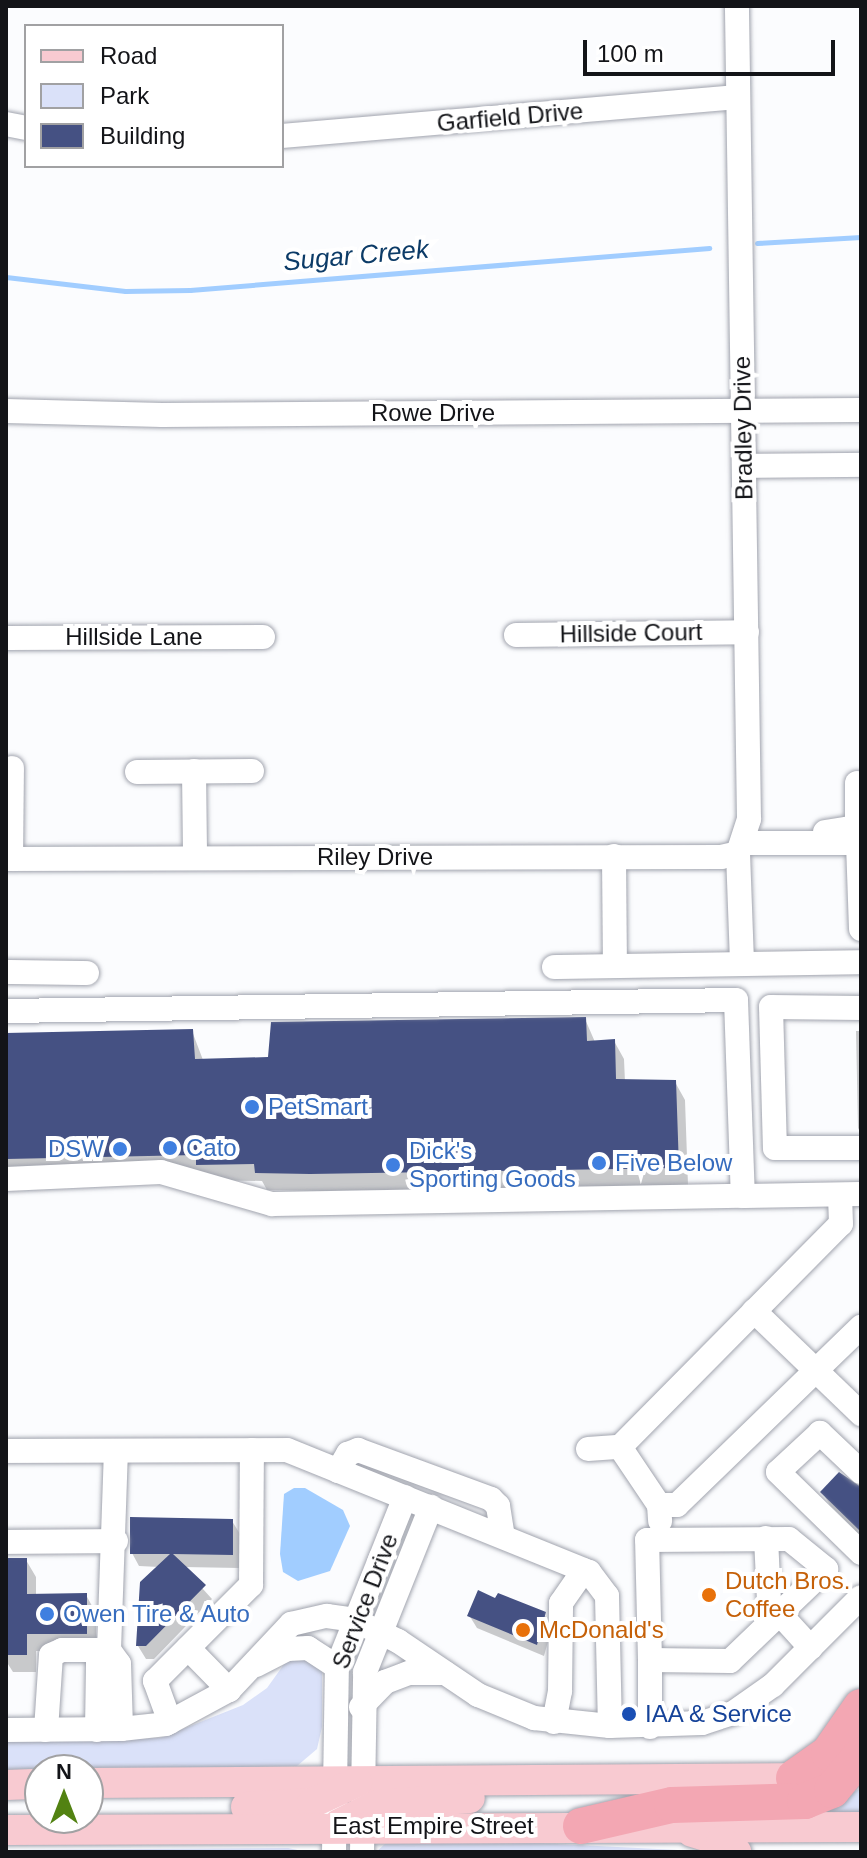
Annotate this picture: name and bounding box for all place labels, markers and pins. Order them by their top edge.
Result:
place label: PetSmart [268,1093,368,1121]
marker: PetSmart [243,1098,261,1116]
place label: Cato [186,1134,237,1162]
place label: DSW [48,1135,104,1163]
place label: Dick's Sporting Goods [409,1137,576,1193]
marker: Cato [161,1139,179,1157]
marker: DSW [111,1140,129,1158]
place label: Five Below [615,1149,732,1177]
marker: Five Below [590,1154,608,1172]
marker: Dick's Sporting Goods [384,1156,402,1174]
place label: Dutch Bros. Coffee [725,1567,850,1623]
marker: Dutch Bros. Coffee [700,1586,718,1604]
place label: Owen Tire & Auto [63,1600,252,1628]
marker: Owen Tire & Auto [38,1605,56,1623]
place label: McDonald's [539,1616,664,1644]
marker: McDonald's [514,1621,532,1639]
place label: IAA & Service [645,1700,793,1728]
marker: IAA & Service [620,1705,638,1723]

